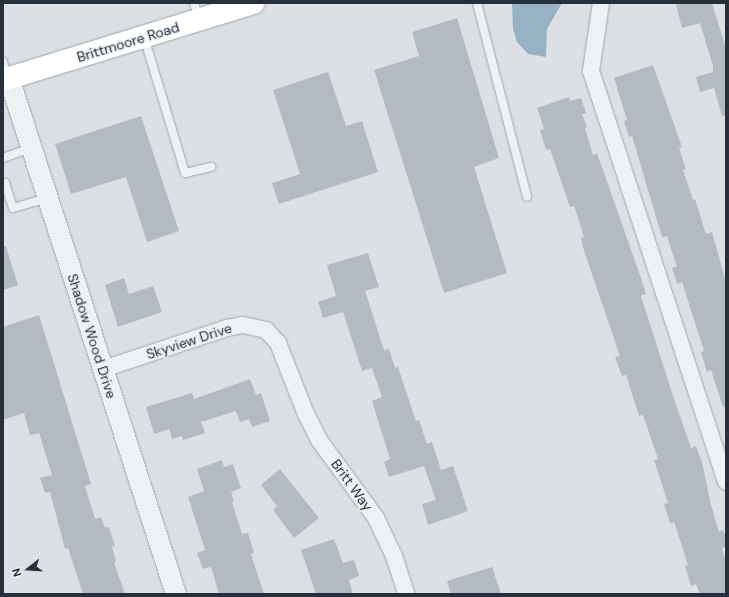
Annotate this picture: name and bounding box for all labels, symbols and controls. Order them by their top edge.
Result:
street label: Brittmoore Road [75,18,181,66]
street label: Shadow Wood Drive [64,272,120,400]
street label: Skyview Drive [144,319,234,363]
street label: Britt Way [328,456,376,514]
north arrow [8,549,48,589]
text: N [9,567,24,578]

